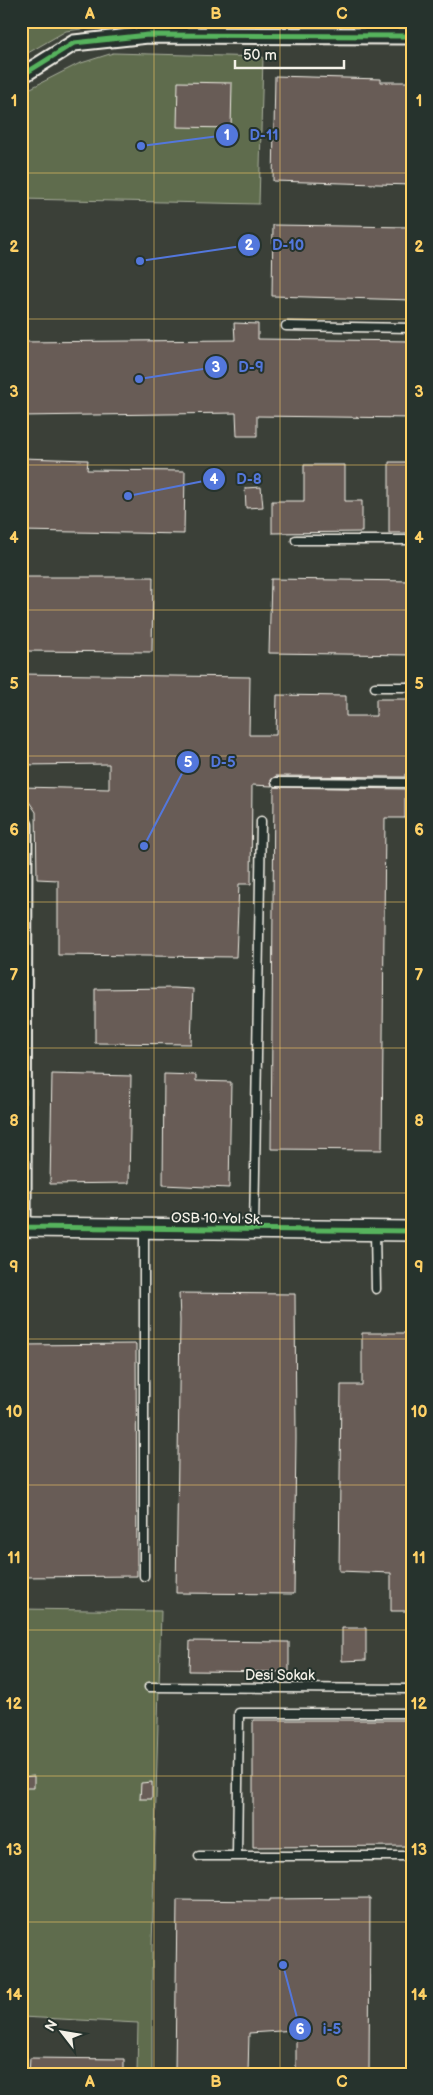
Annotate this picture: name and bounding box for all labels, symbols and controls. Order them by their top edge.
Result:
text: A [84,5,95,24]
text: B [210,5,222,24]
text: C [336,5,348,24]
scale bar [235,38,344,70]
text: 50 m [243,46,277,65]
text: 1 [11,92,17,111]
text: 1 [416,92,422,111]
callout: D-11 [214,120,289,150]
text: 1 [224,126,230,145]
text: D-11 [249,126,279,145]
callout: D-10 [237,230,314,260]
text: 2 [245,236,254,255]
text: D-10 [272,236,304,255]
text: 2 [9,238,19,257]
text: 2 [414,238,424,257]
callout: D-9 [204,352,274,382]
text: 3 [212,358,221,377]
text: D-9 [238,358,264,377]
text: 3 [9,383,19,402]
text: 3 [414,383,424,402]
callout: D-8 [202,464,272,494]
text: 4 [210,470,219,489]
text: D-8 [236,470,262,489]
text: 4 [9,529,19,548]
text: 4 [414,529,424,548]
text: 5 [9,675,19,694]
text: 5 [414,675,424,694]
callout: D-5 [175,747,245,777]
text: 5 [184,753,193,772]
text: D-5 [210,753,236,772]
text: 6 [9,821,19,840]
text: 6 [414,821,424,840]
text: 7 [10,966,19,985]
text: 7 [415,966,424,985]
text: 8 [9,1112,19,1131]
text: 8 [414,1112,424,1131]
street label: OSB 10. Yol Sk. [171,1209,263,1228]
text: 9 [9,1258,19,1277]
text: 9 [414,1258,424,1277]
text: 10 [6,1403,22,1422]
text: 10 [411,1403,427,1422]
text: 11 [7,1549,21,1568]
text: 11 [412,1549,426,1568]
street label: Desi Sokak [245,1667,315,1684]
text: 12 [6,1695,23,1714]
text: 12 [411,1695,428,1714]
text: 13 [6,1841,22,1860]
text: 13 [411,1841,427,1860]
text: 14 [6,1986,23,2005]
text: 14 [411,1986,428,2005]
north arrow [38,2008,88,2058]
callout: i-5 [288,2014,351,2044]
text: N [41,2017,61,2034]
text: 6 [295,2020,305,2039]
text: i-5 [323,2020,342,2039]
text: A [84,2073,95,2092]
text: B [210,2073,222,2092]
text: C [336,2073,348,2092]

